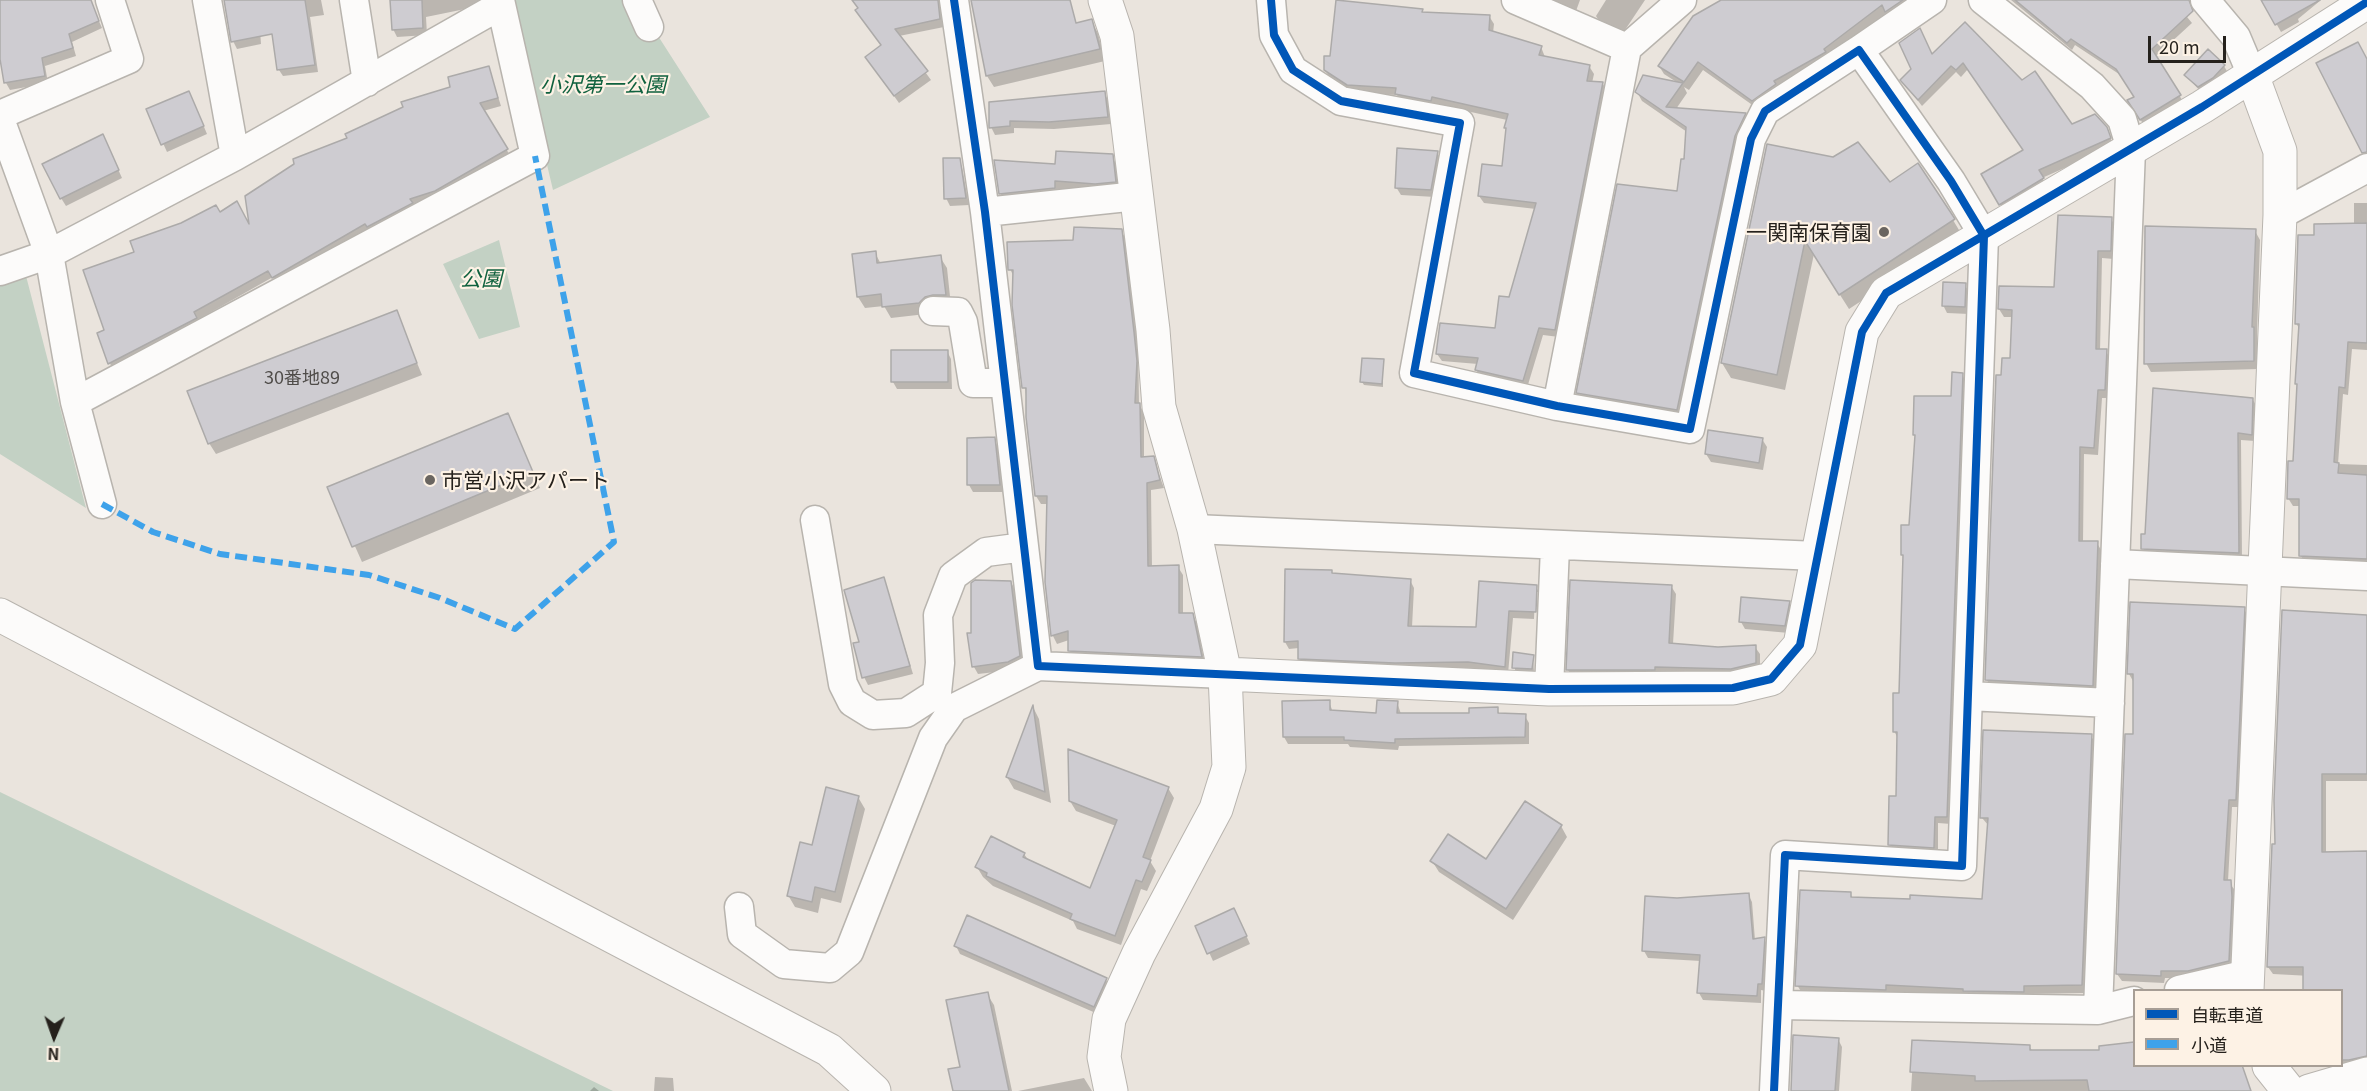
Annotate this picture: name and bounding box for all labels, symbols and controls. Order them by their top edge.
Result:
scale bar [2151,24,2229,62]
text: 20 m [2159,33,2200,59]
park label: 小沢第一公園 [540,71,666,97]
place label: 一関南保育園 [1746,219,1872,245]
marker: 一関南保育園 [1877,225,1891,239]
park label: 公園 [460,265,502,291]
house number: 30番地89 [264,366,340,388]
place label: 市営小沢アパート [442,467,610,493]
marker: 市営小沢アパート [423,473,437,487]
legend [2133,989,2343,1067]
text: 自転車道 [2191,1001,2263,1027]
north arrow [24,1007,84,1067]
text: 小道 [2191,1031,2227,1057]
text: N [47,1043,60,1067]

